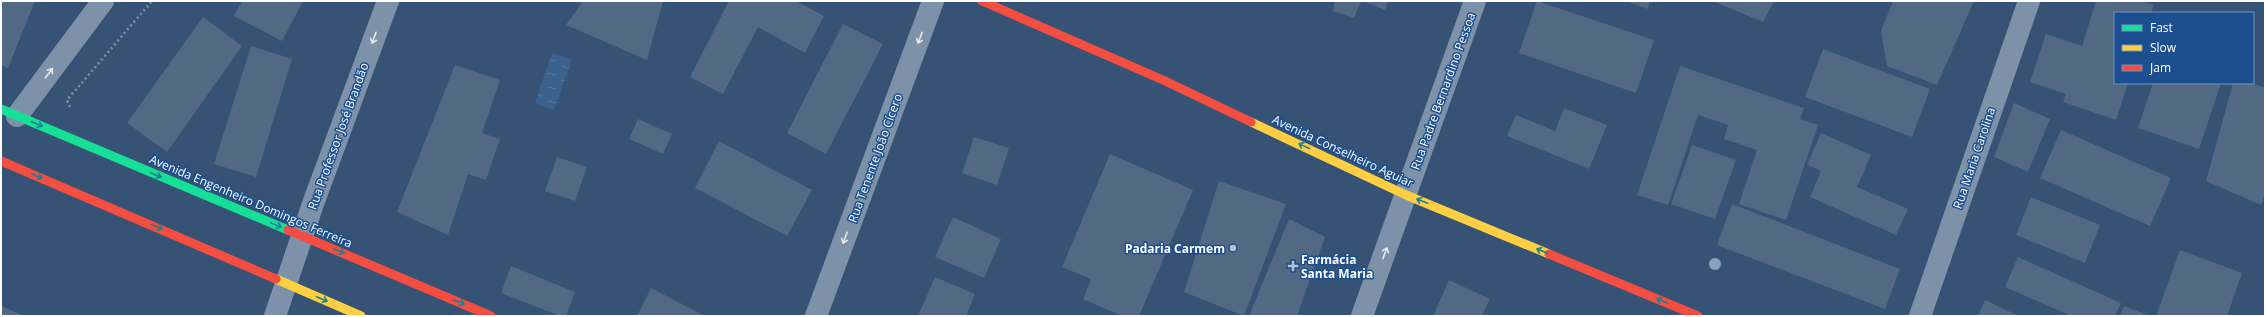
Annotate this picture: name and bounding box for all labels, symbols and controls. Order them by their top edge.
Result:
street label: Rua Padre Bernardino Pessoa [1407,10,1479,172]
legend [2114,12,2254,84]
text: Fast [2150,19,2173,36]
one-way arrow [370,31,378,43]
one-way arrow [915,31,923,43]
text: Slow [2150,39,2177,56]
text: Jam [2149,59,2171,76]
street label: Rua Professor José Brandão [303,60,373,212]
one-way arrow [45,68,53,79]
street label: Rua Tenente João Cícero [844,91,906,225]
street label: Rua Maria Carolina [1949,105,1999,211]
street label: Avenida Conselheiro Aguiar [1270,111,1416,191]
one-way arrow [30,121,42,128]
one-way arrow [1299,142,1311,149]
street label: Avenida Engenheiro Domingos Ferreira [147,150,355,252]
one-way arrow [150,172,162,180]
one-way arrow [30,173,42,180]
one-way arrow [1417,197,1429,205]
one-way arrow [270,221,282,229]
one-way arrow [150,224,162,231]
one-way arrow [841,232,848,245]
place label: Padaria Carmem [1125,240,1225,257]
marker: Padaria Carmem [1228,243,1238,253]
one-way arrow [1382,247,1389,260]
one-way arrow [1537,247,1549,254]
one-way arrow [333,248,345,255]
place label: Farmácia Santa Maria [1301,251,1373,282]
marker: Farmácia Santa Maria [1288,261,1298,271]
one-way arrow [316,296,328,304]
one-way arrow [1657,297,1669,304]
one-way arrow [452,299,464,306]

